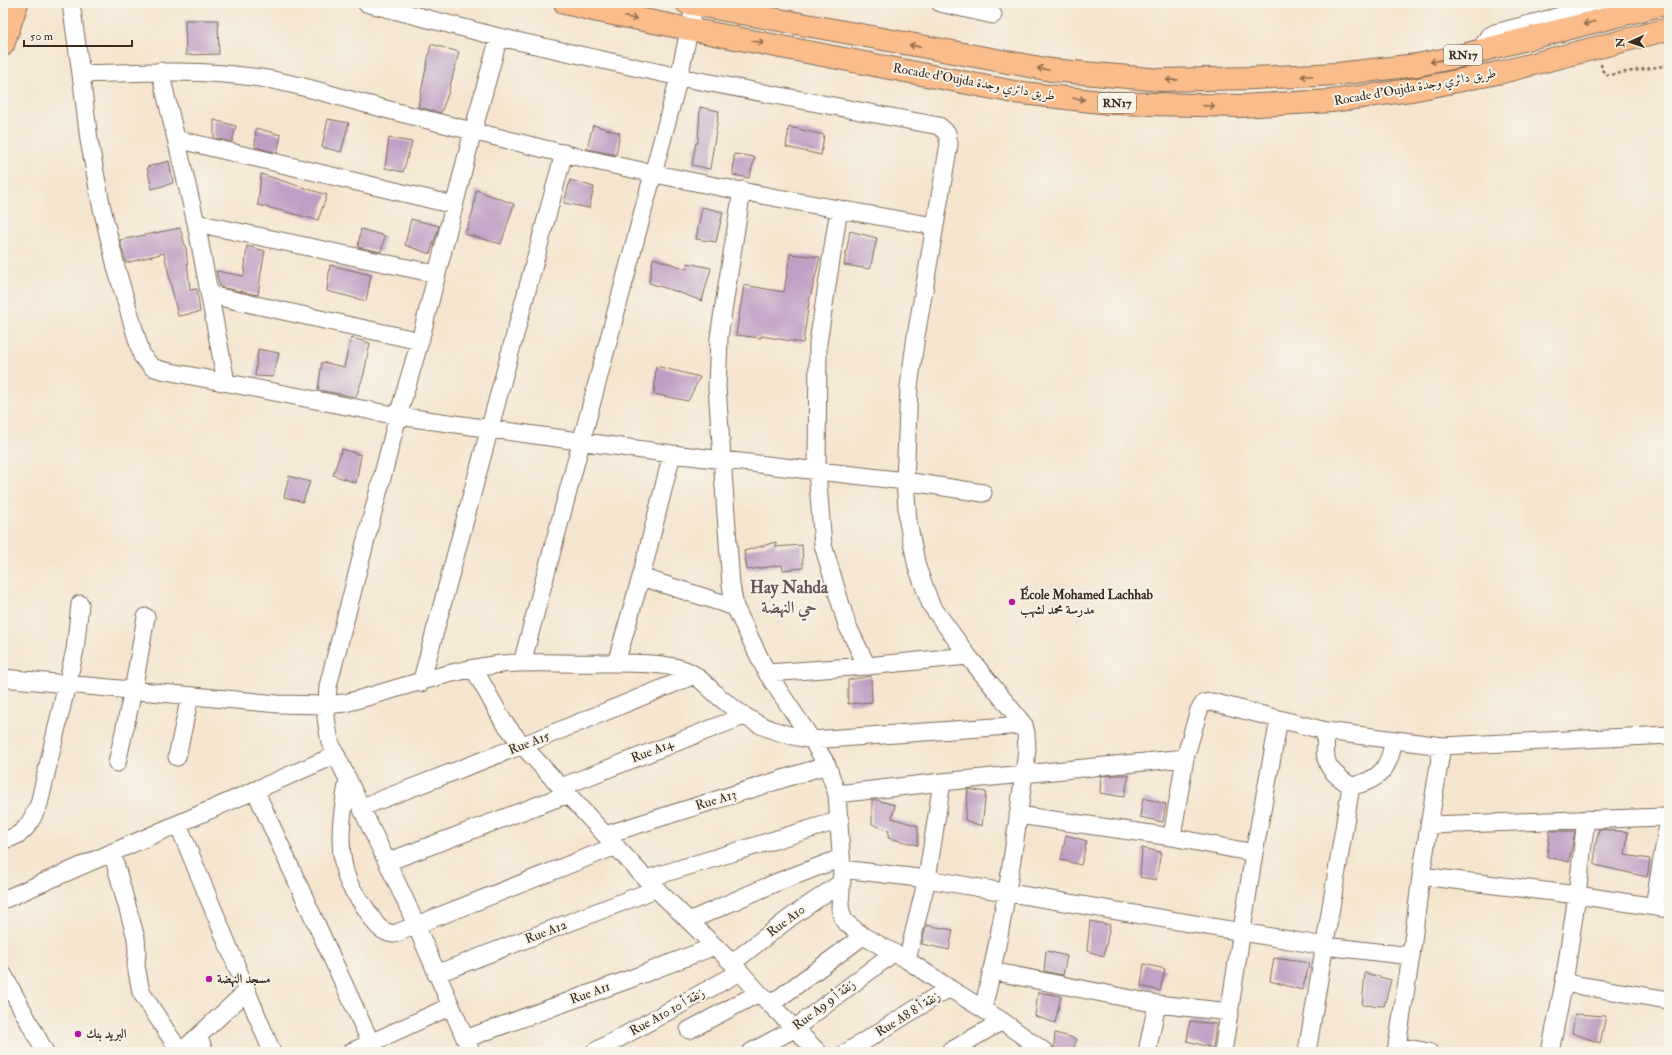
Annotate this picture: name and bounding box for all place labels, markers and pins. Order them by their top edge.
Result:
place label: École Mohamed Lachhab مدرسة محمد لشهب [1020,585,1153,618]
marker: École Mohamed Lachhab مدرسة محمد لشهب [1007,597,1017,607]
place label: مسجد النهضة [217,971,271,988]
marker: مسجد النهضة [204,974,214,984]
place label: البريد بنك [86,1026,127,1042]
marker: البريد بنك [73,1029,83,1039]

